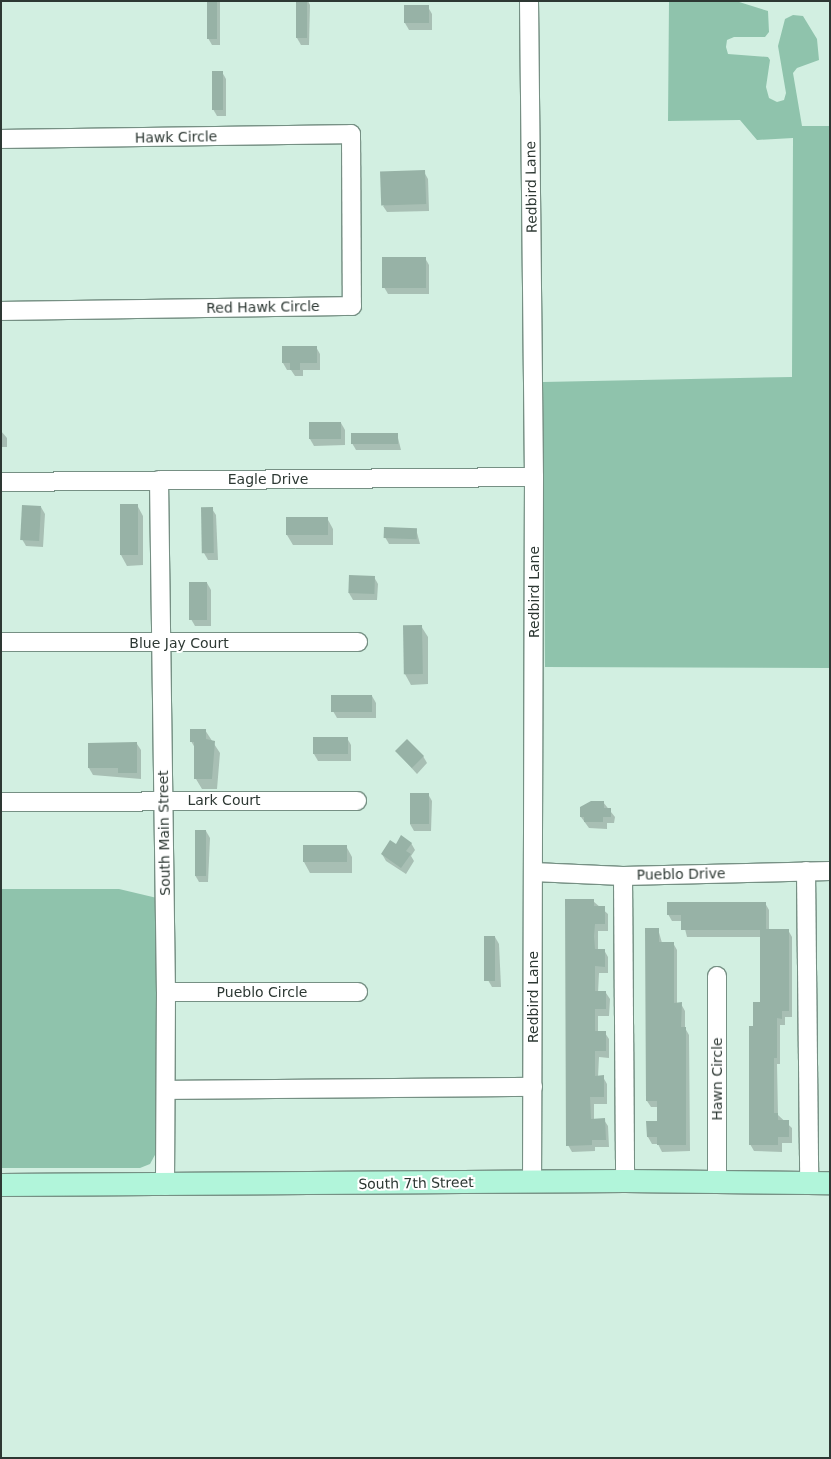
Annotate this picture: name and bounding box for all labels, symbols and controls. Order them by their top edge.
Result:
street label: Hawk Circle [135,128,217,146]
street label: Redbird Lane [522,141,540,233]
street label: Red Hawk Circle [206,298,320,316]
street label: Eagle Drive [228,471,308,487]
street label: Redbird Lane [526,546,542,638]
street label: Blue Jay Court [129,635,229,651]
street label: South Main Street [155,770,173,896]
street label: Lark Court [187,792,261,808]
street label: Pueblo Drive [636,865,726,883]
street label: Redbird Lane [525,951,541,1043]
street label: Pueblo Circle [217,984,307,1000]
street label: Hawn Circle [709,1037,725,1121]
street label: South 7th Street [358,1174,474,1192]

